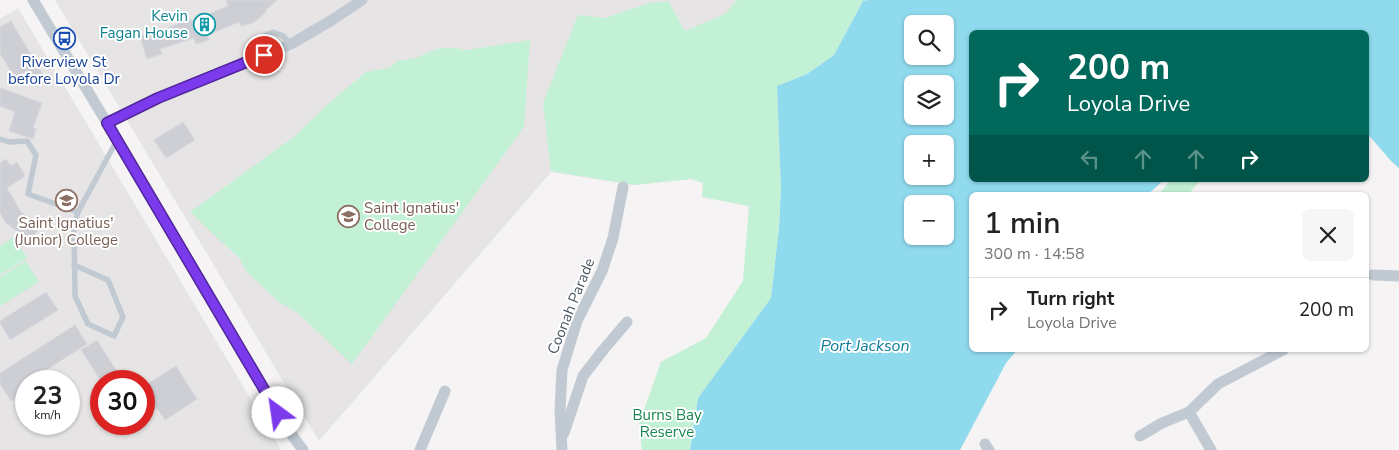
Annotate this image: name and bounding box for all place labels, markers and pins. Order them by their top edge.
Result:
place label: Kevin Fagan House [100,6,188,43]
building icon: Kevin Fagan House [192,13,216,37]
bus stop icon: Riverview St before Loyola Dr [52,27,76,51]
pin [243,34,285,76]
place label: Riverview St before Loyola Dr [8,52,121,89]
school or university icon: Saint Ignatius' (Junior) College [54,188,78,212]
place label: Saint Ignatius' College [364,198,459,235]
school or university icon: Saint Ignatius' College [336,205,360,229]
place label: Saint Ignatius' (Junior) College [14,213,118,250]

